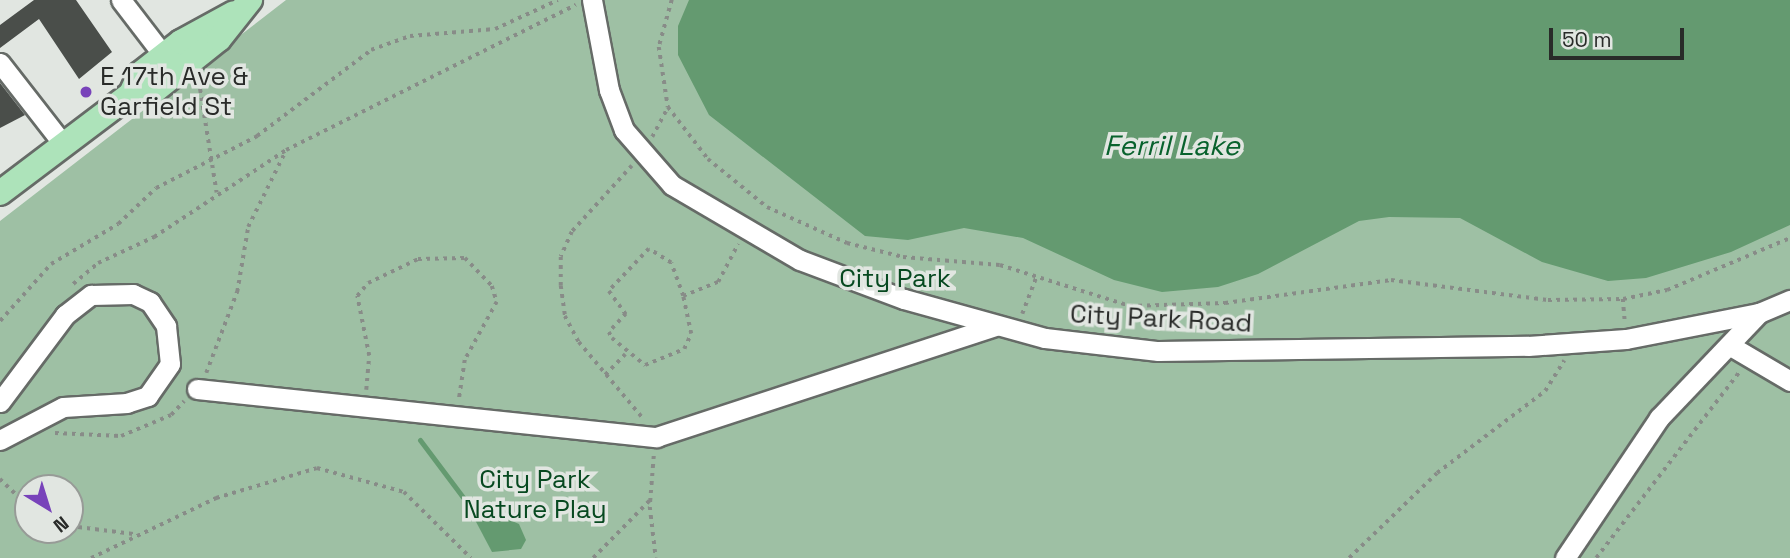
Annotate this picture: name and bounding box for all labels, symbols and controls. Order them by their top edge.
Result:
scale bar [1552,14,1687,58]
text: 50 m [1562,26,1612,53]
place label: E 17th Ave & Garfield St [100,61,249,122]
marker: E 17th Ave & Garfield St [78,84,94,100]
water label: Ferril Lake [1104,128,1240,162]
park label: City Park [839,263,951,295]
street label: City Park Road [1069,299,1253,339]
park label: City Park Nature Play [463,464,607,526]
north arrow [14,474,84,544]
text: N [48,511,74,538]

